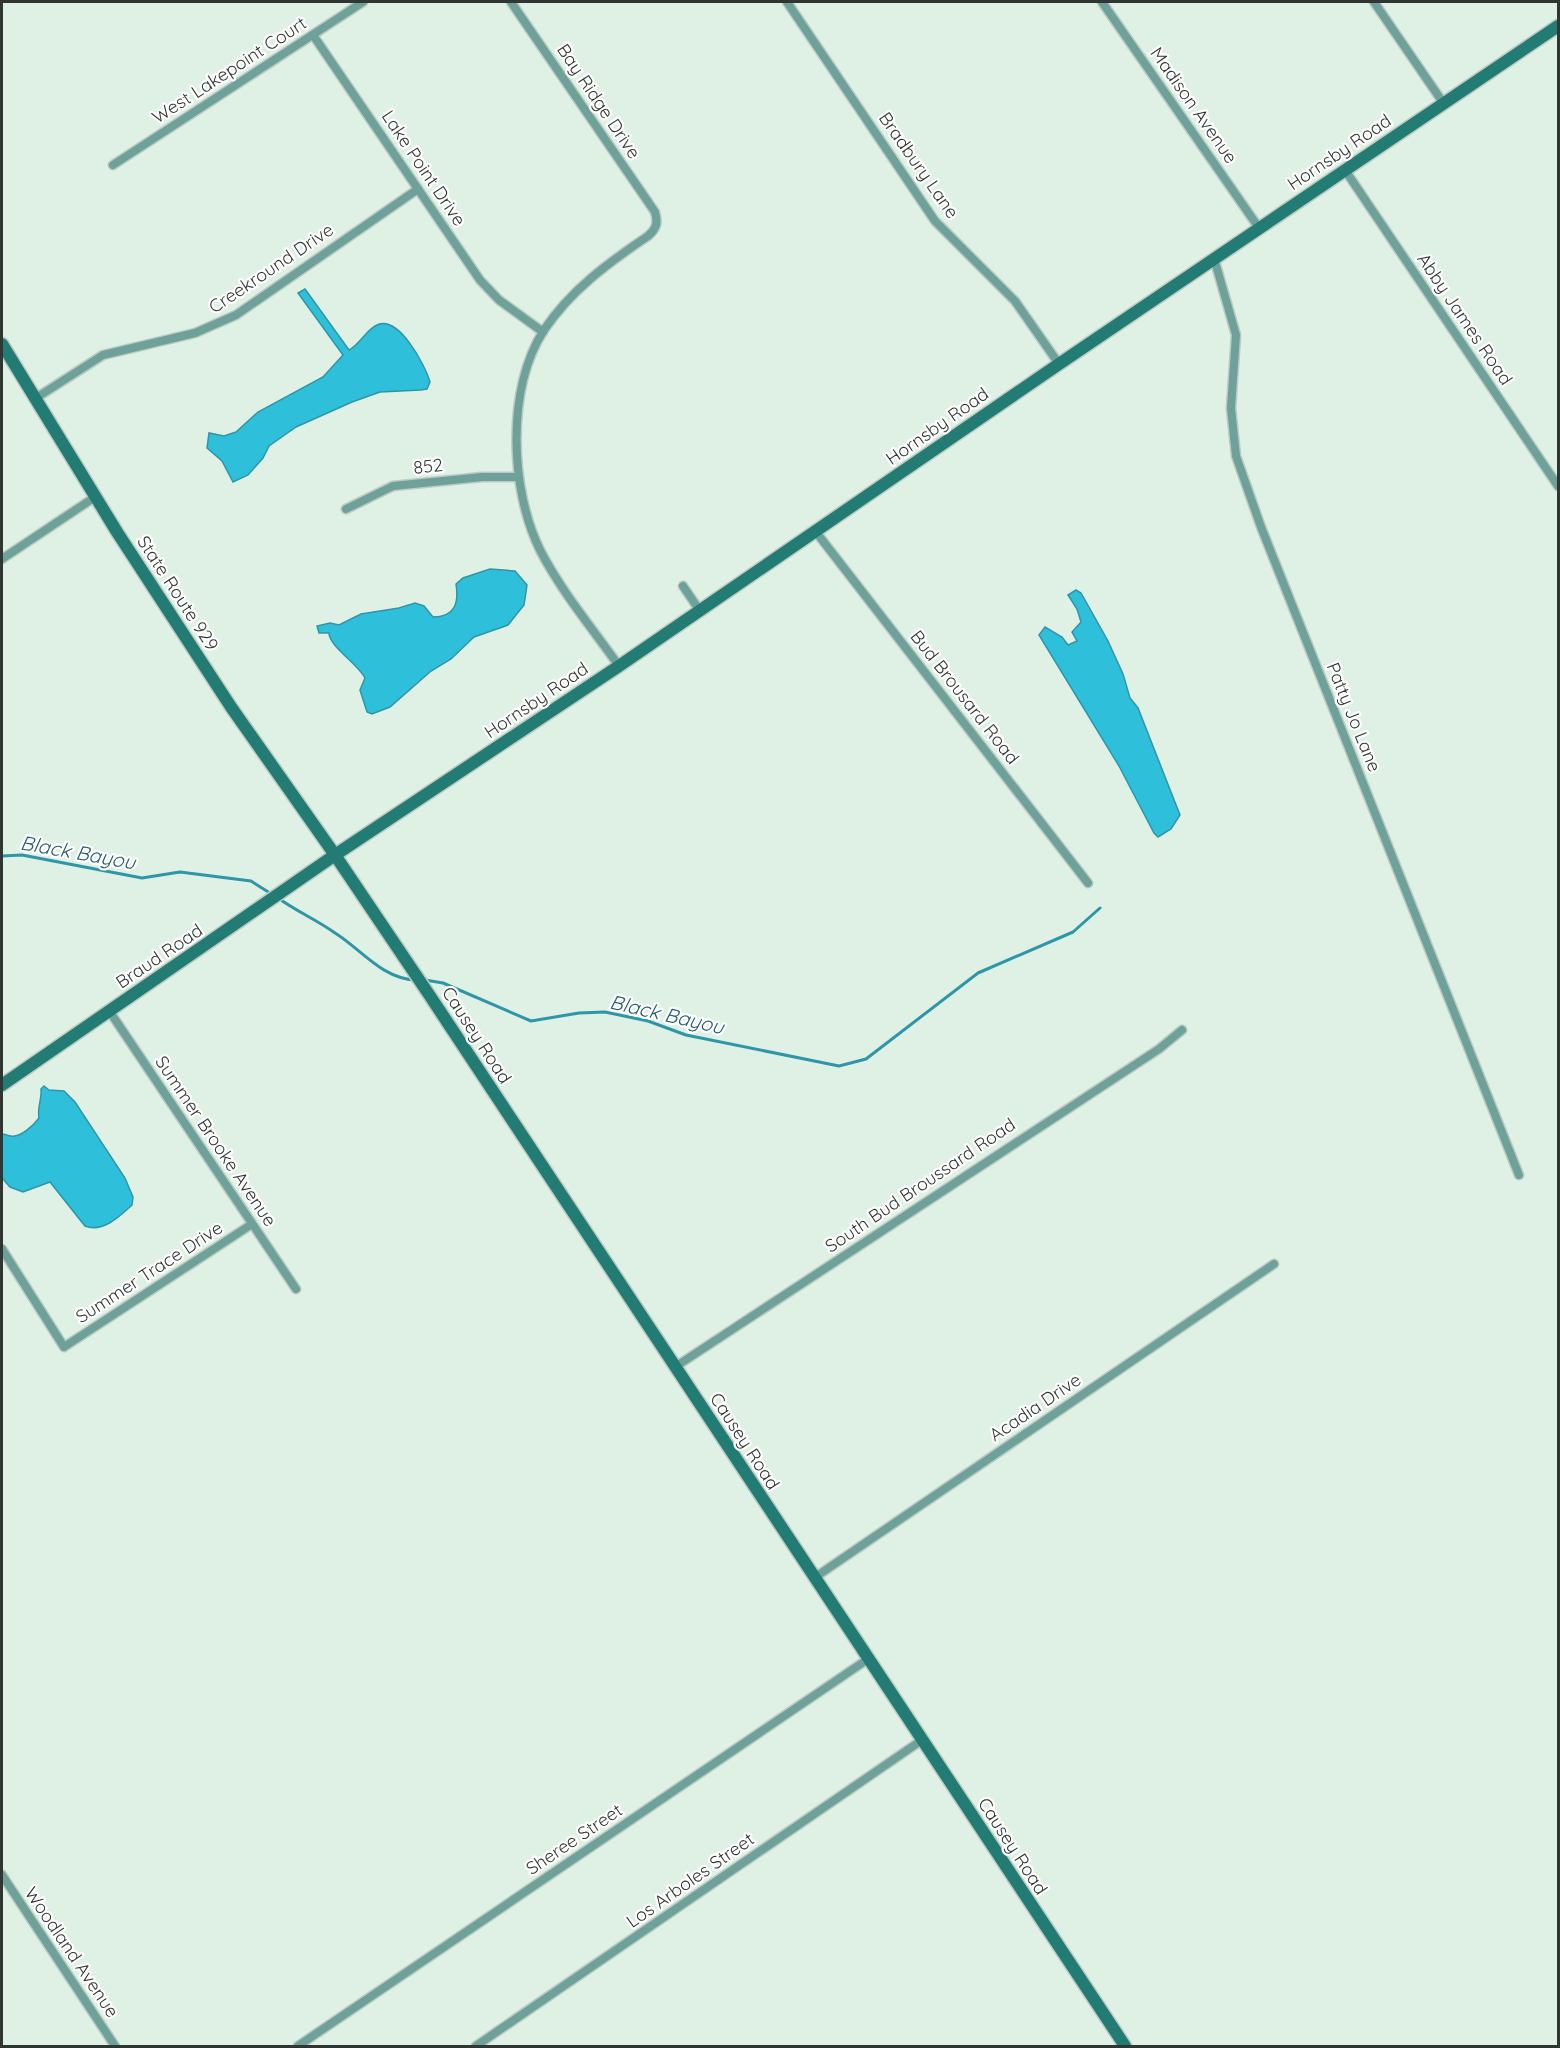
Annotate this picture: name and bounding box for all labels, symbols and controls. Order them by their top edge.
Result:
street label: West Lakepoint Court [147,11,311,129]
street label: Bay Ridge Drive [552,39,646,163]
street label: Madison Avenue [1145,42,1243,168]
street label: Lake Point Drive [377,106,471,230]
street label: Bradbury Lane [874,107,964,223]
street label: Hornsby Road [1283,109,1395,195]
street label: Creekround Drive [204,218,338,318]
street label: Abby James Road [1412,249,1518,389]
street label: Hornsby Road [881,382,993,470]
street label: 852 [412,453,444,479]
street label: State Route 929 [132,531,224,655]
street label: Bud Brousard Road [906,625,1024,769]
street label: Hornsby Road [480,657,592,743]
street label: Patty Jo Lane [1322,659,1386,775]
water label: Black Bayou [19,830,139,875]
street label: Braud Road [111,919,207,993]
street label: Causey Road [437,982,517,1088]
water label: Black Bayou [608,989,728,1040]
street label: Summer Brooke Avenue [150,1051,282,1231]
street label: South Bud Broussard Road [820,1113,1020,1257]
street label: Summer Trace Drive [71,1216,227,1328]
street label: Acadia Drive [985,1368,1085,1446]
street label: Causey Road [705,1388,785,1494]
street label: Causey Road [973,1793,1053,1899]
street label: Sheree Street [521,1798,627,1880]
street label: Los Arboles Street [622,1827,758,1933]
street label: Woodland Avenue [20,1882,124,2022]

